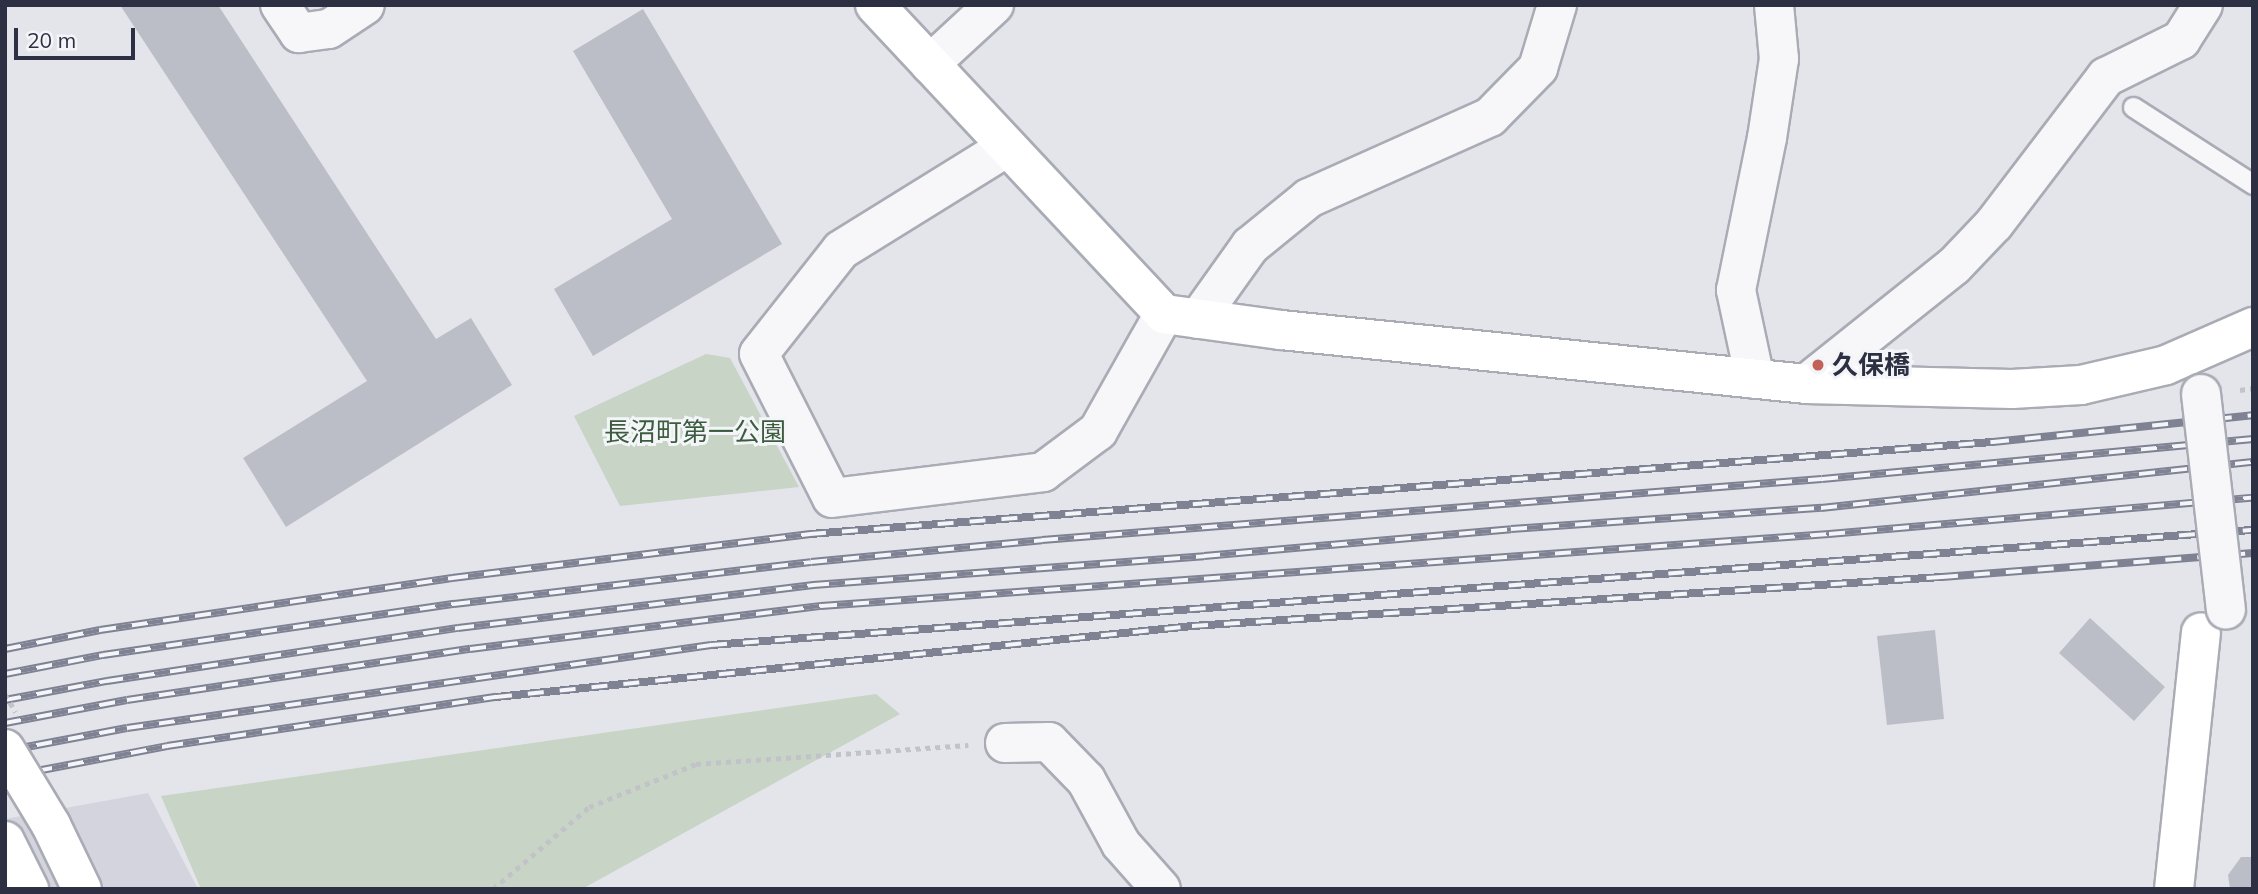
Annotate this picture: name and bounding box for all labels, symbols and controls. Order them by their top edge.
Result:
scale bar [18,14,138,58]
text: 20 m [27,27,76,53]
place label: 久保橋 [1832,349,1910,381]
marker: 久保橋 [1810,357,1826,373]
park label: 長沼町第一公園 [604,416,786,448]

